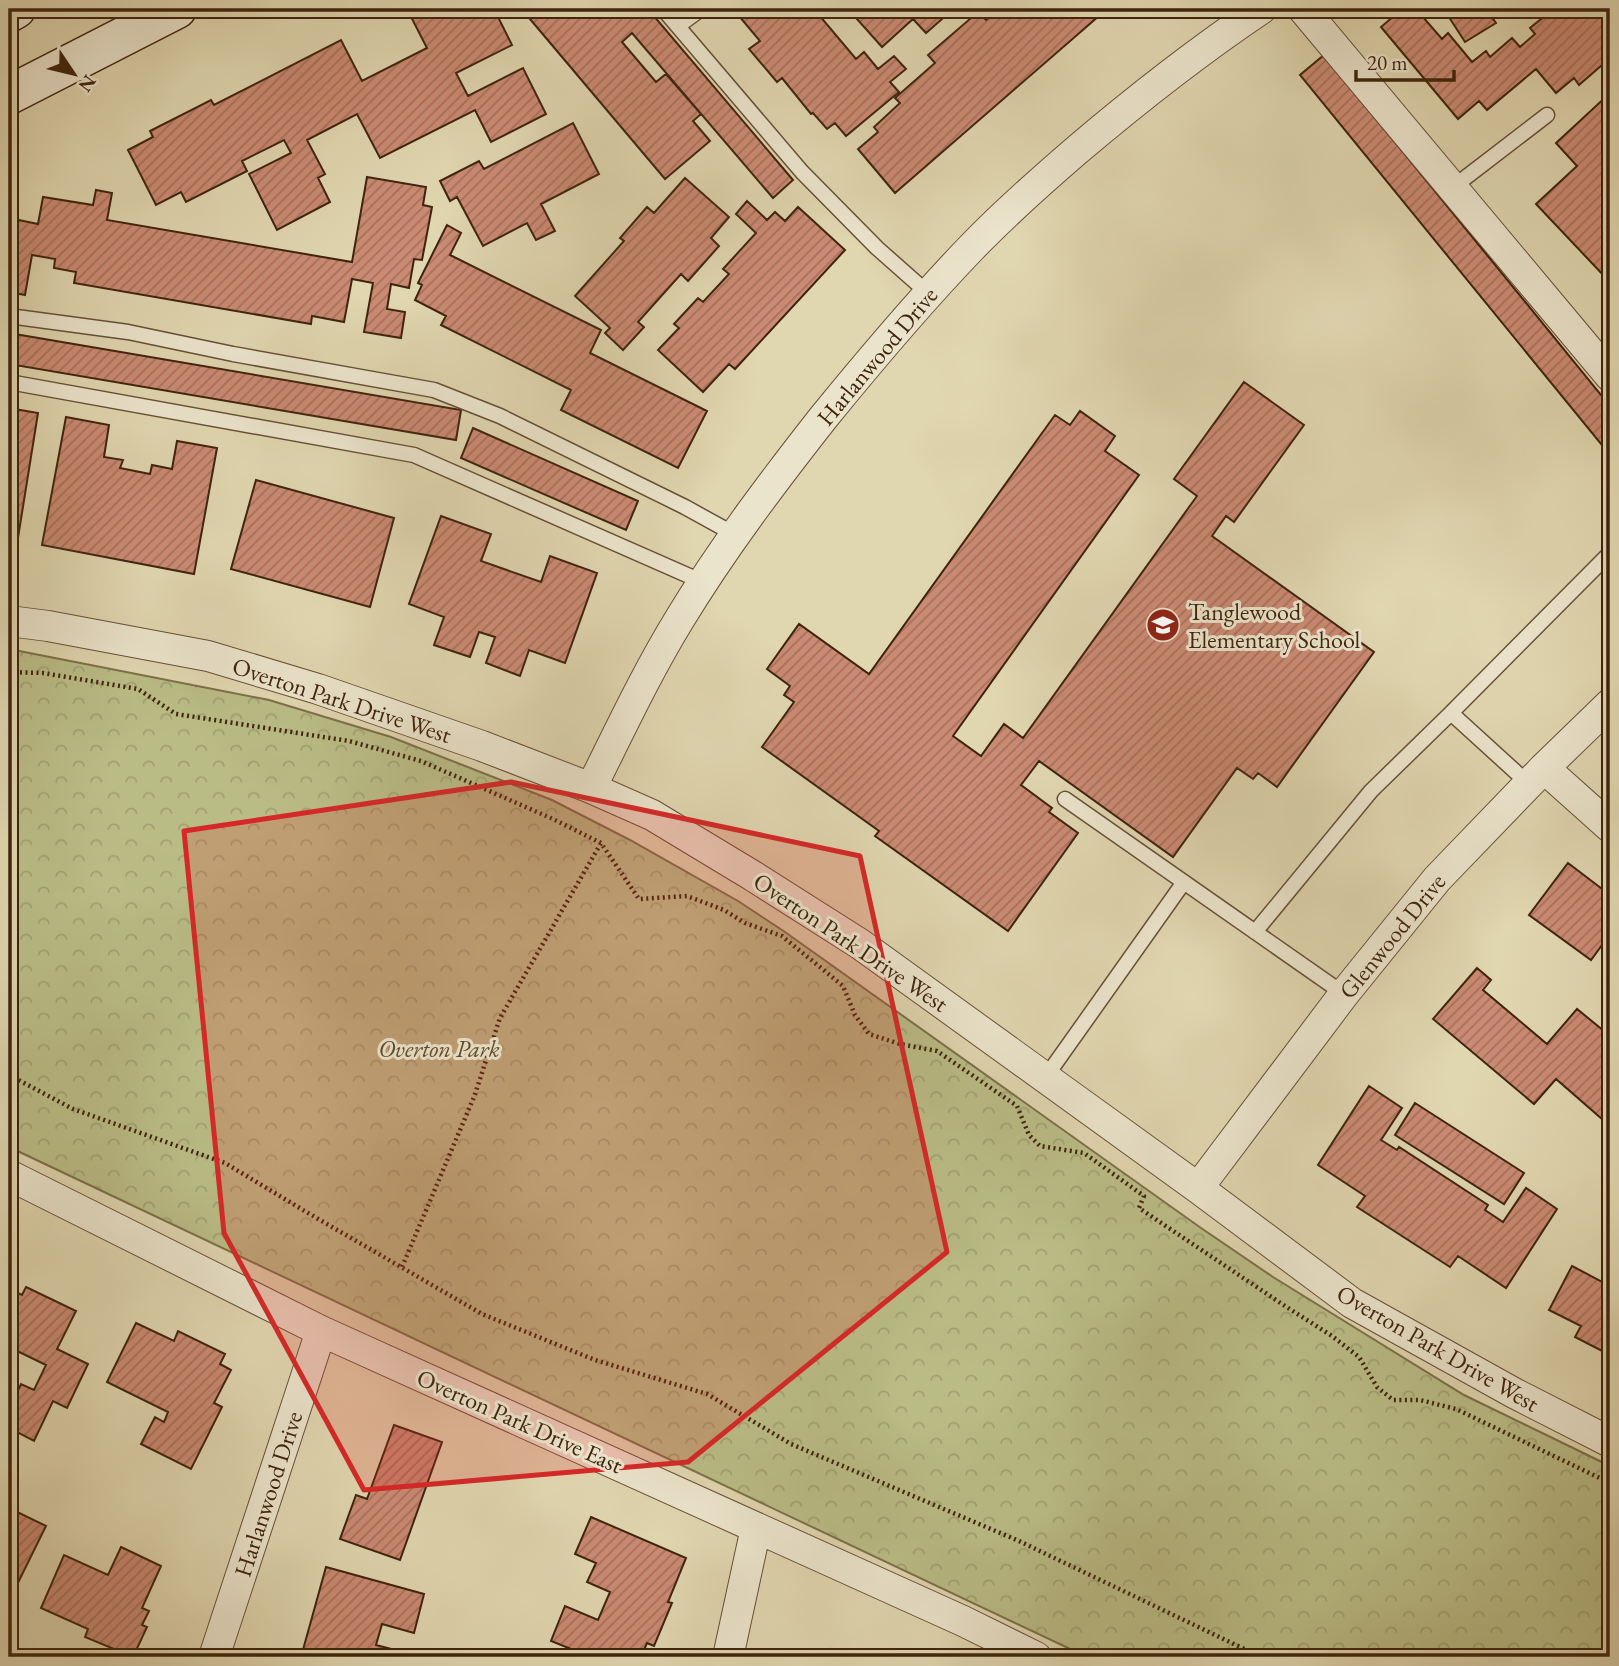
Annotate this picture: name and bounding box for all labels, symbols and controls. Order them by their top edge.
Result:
north arrow [38,38,108,108]
scale bar [1356,38,1454,82]
text: 20 m [1367,49,1408,76]
text: N [73,70,102,97]
street label: Harlanwood Drive [810,280,944,432]
place label: Tanglewood Elementary School [1188,596,1360,655]
school or university icon: Tanglewood Elementary School [1144,606,1182,644]
street label: Overton Park Drive West [229,650,456,750]
street label: Overton Park Drive West [748,865,955,1019]
street label: Glenwood Drive [1332,867,1452,1005]
park label: Overton Park [378,1033,500,1064]
street label: Overton Park Drive West [1331,1277,1545,1419]
street label: Overton Park Drive East [412,1362,628,1481]
street label: Harlanwood Drive [227,1407,309,1581]

